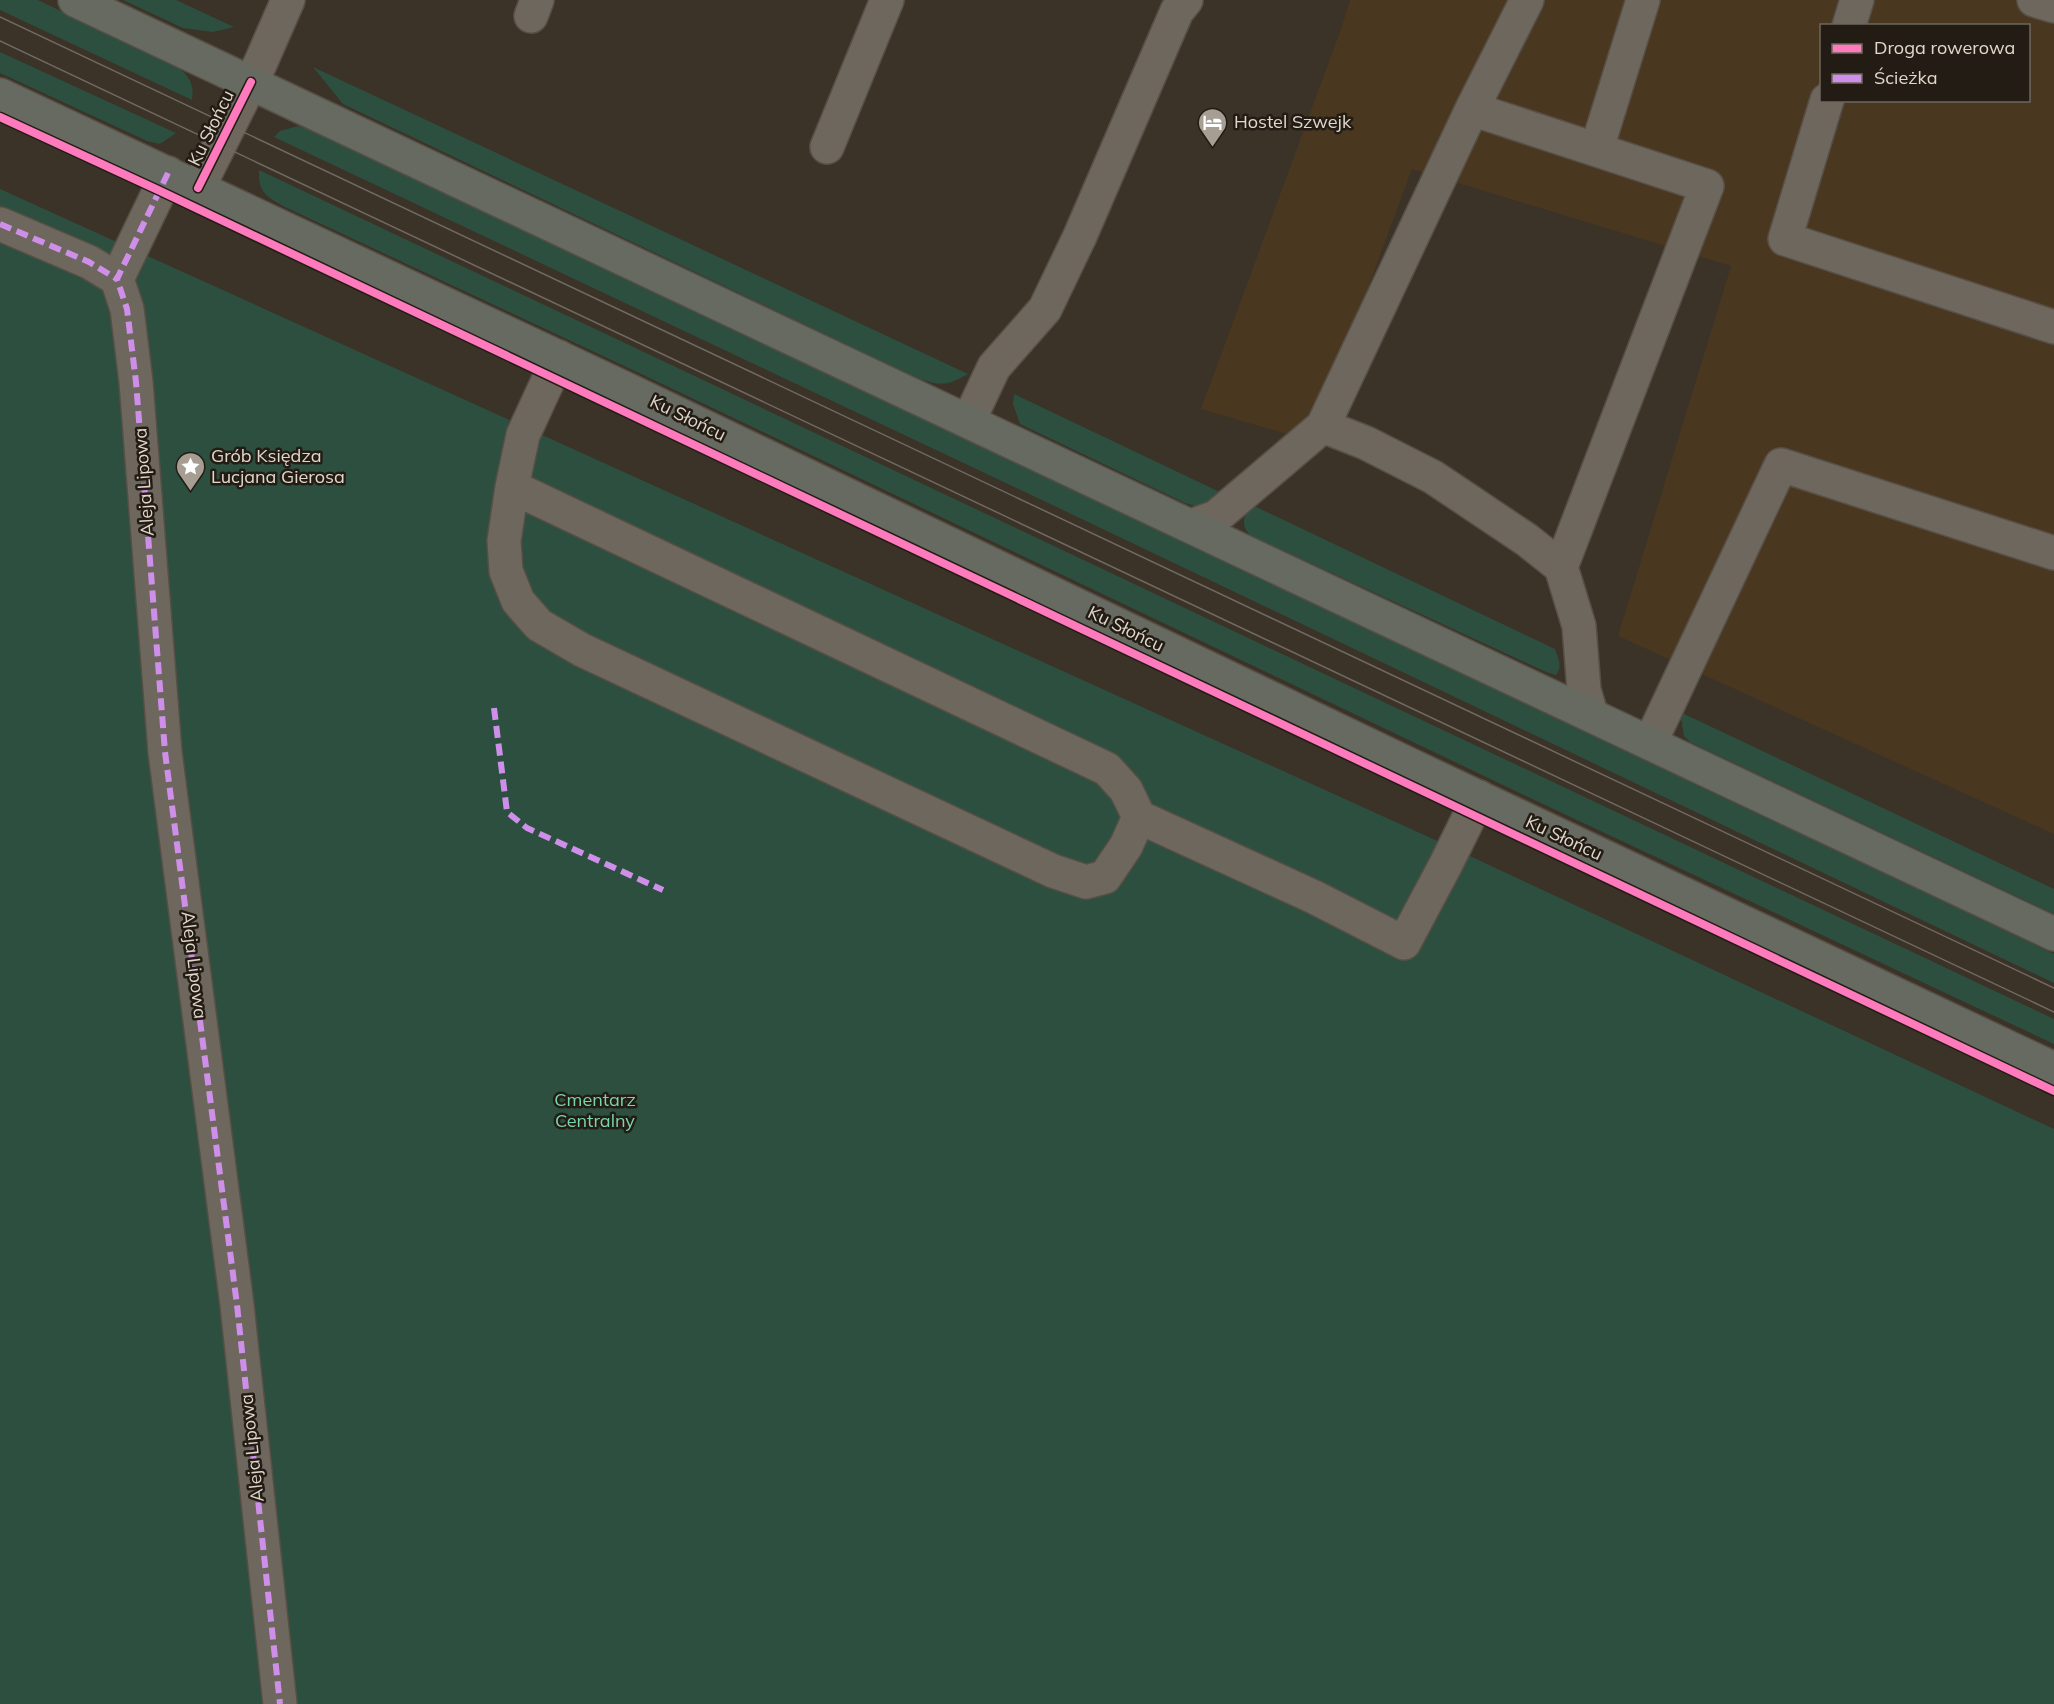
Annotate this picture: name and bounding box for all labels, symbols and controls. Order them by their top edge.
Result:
legend [1820,24,2030,102]
text: Droga rowerowa [1874,36,2015,59]
text: Ścieżka [1874,66,1937,89]
street label: Ku Słońcu [182,86,239,170]
hotel icon: Hostel Szwejk [1197,106,1229,148]
place label: Hostel Szwejk [1234,110,1352,133]
street label: Ku Słońcu [646,389,730,446]
street label: Aleja Lipowa [128,427,159,537]
place label: Grób Księdza Lucjana Gierosa [211,444,345,488]
place icon: Grób Księdza Lucjana Gierosa [174,450,206,492]
street label: Ku Słońcu [1084,600,1168,657]
street label: Ku Słońcu [1522,810,1606,865]
street label: Aleja Lipowa [176,910,213,1020]
park label: Cmentarz Centralny [554,1088,636,1132]
street label: Aleja Lipowa [234,1393,269,1503]

